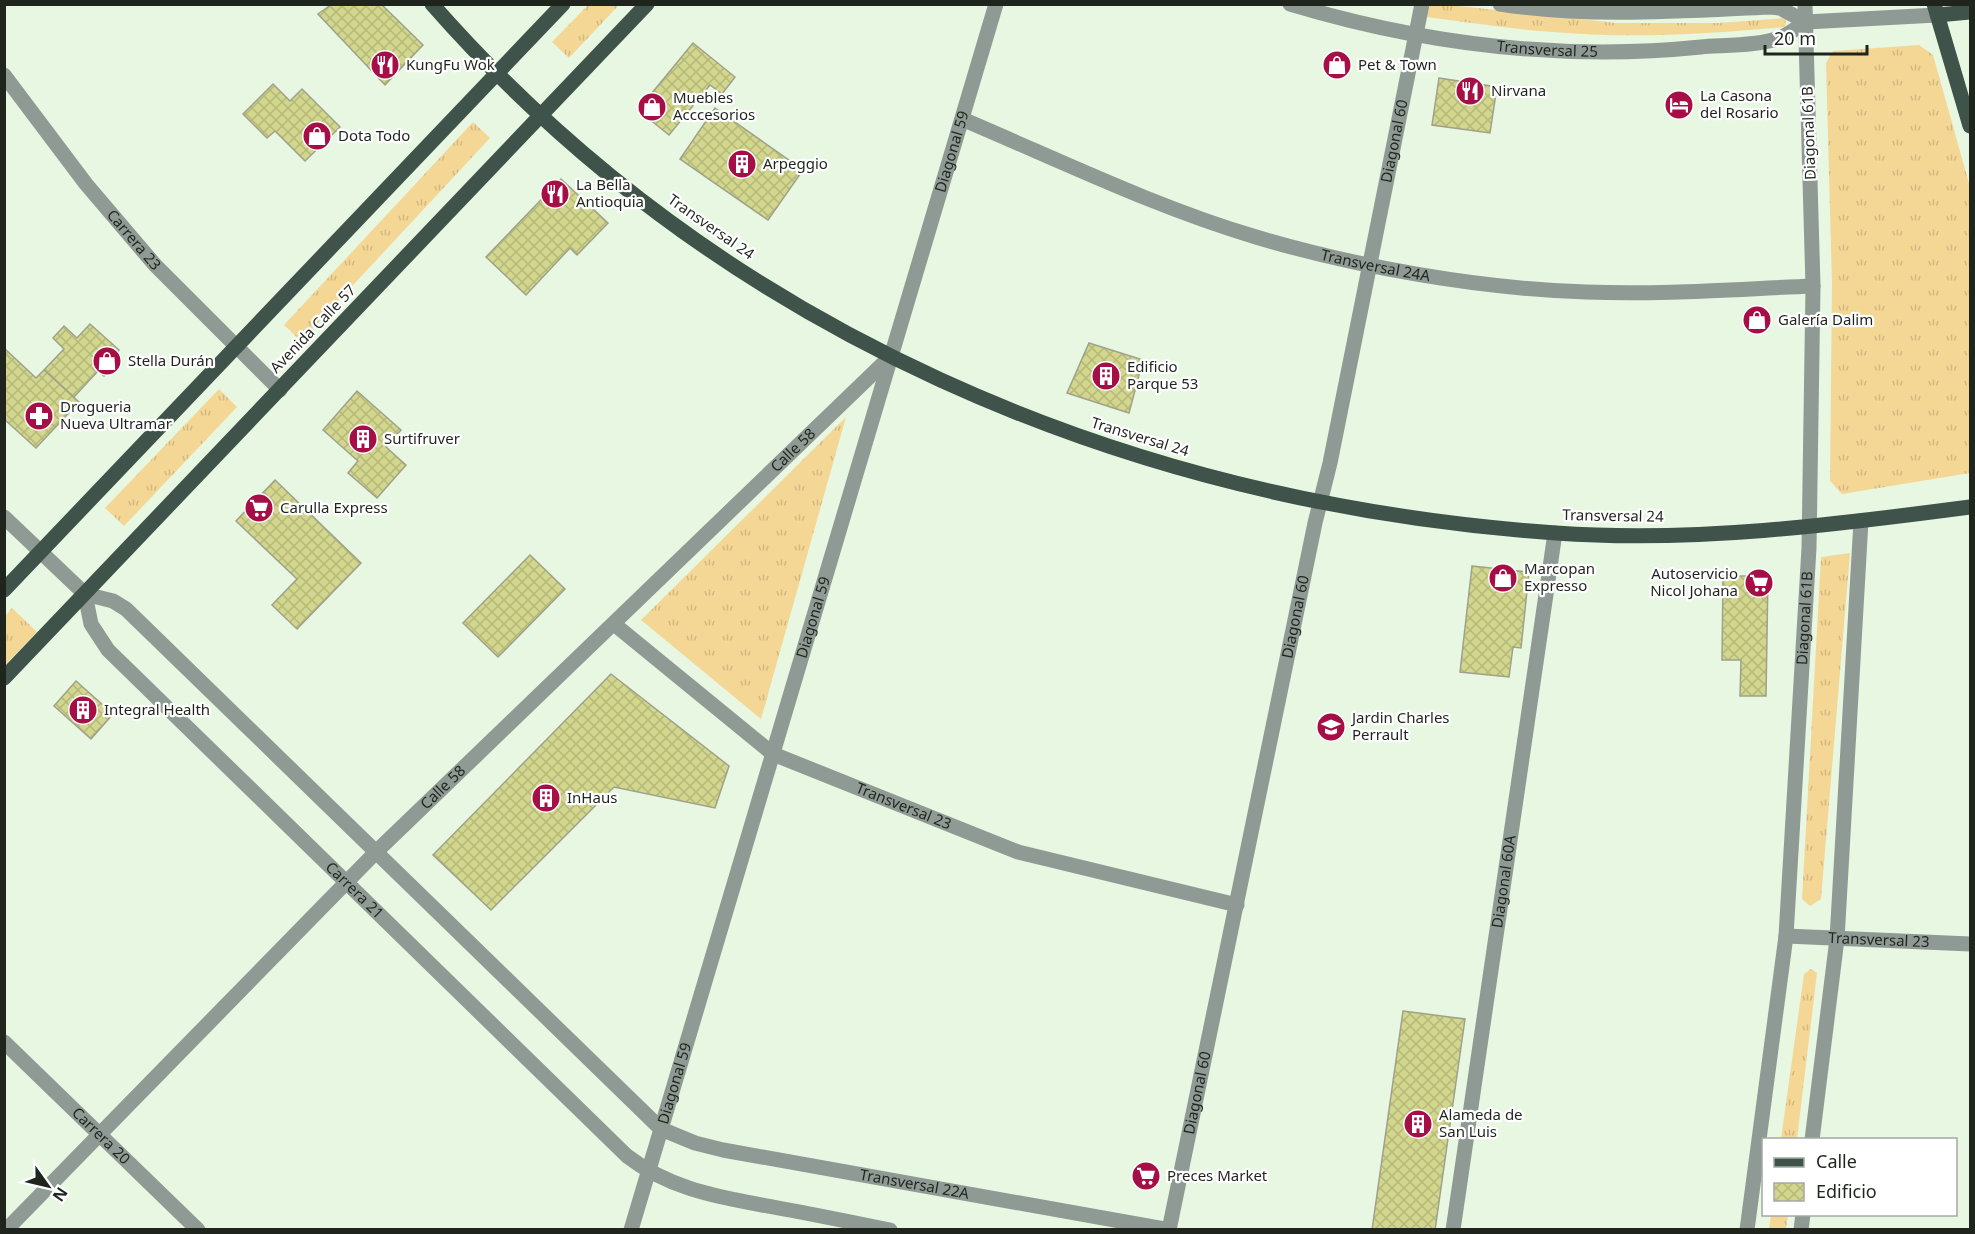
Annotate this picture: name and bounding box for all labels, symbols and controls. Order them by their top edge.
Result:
scale bar [1765,18,1867,56]
text: 20 m [1774,26,1816,50]
street label: Transversal 25 [1496,35,1598,61]
restaurant icon: KungFu Wok [369,49,401,81]
shop icon: Pet & Town [1321,49,1353,81]
place label: KungFu Wok [406,54,495,74]
place label: Pet & Town [1358,54,1437,74]
restaurant icon: Nirvana [1454,75,1486,107]
place label: Nirvana [1491,80,1546,100]
place label: La Casona del Rosario [1700,85,1779,122]
street label: Diagonal 61B [1796,86,1820,180]
place label: Muebles Acccesorios [673,87,755,124]
hotel icon: La Casona del Rosario [1663,89,1695,121]
shop icon: Muebles Acccesorios [636,91,668,123]
street label: Diagonal 60 [1375,98,1412,184]
street label: Diagonal 59 [929,108,973,195]
shop icon: Dota Todo [301,120,333,152]
place label: Dota Todo [338,125,410,145]
building icon: Arpeggio [726,148,758,180]
place label: Arpeggio [763,153,828,173]
place label: La Bella Antioquia [576,174,644,211]
restaurant icon: La Bella Antioquia [539,178,571,210]
street label: Transversal 24 [664,189,759,264]
street label: Carrera 23 [103,205,166,274]
street label: Transversal 24A [1319,244,1432,285]
street label: Avenida Calle 57 [265,280,360,377]
shop icon: Galería Dalim [1741,304,1773,336]
place label: Galería Dalim [1778,309,1873,329]
shop icon: Stella Durán [91,345,123,377]
place label: Stella Durán [128,350,214,370]
place label: Edificio Parque 53 [1127,356,1198,393]
building icon: Edificio Parque 53 [1090,360,1122,392]
place label: Drogueria Nueva Ultramar [60,396,172,433]
pharmacy icon: Drogueria Nueva Ultramar [23,400,55,432]
street label: Transversal 24 [1089,412,1192,461]
building icon: Surtifruver [347,423,379,455]
street label: Calle 58 [766,423,819,476]
place label: Surtifruver [384,428,460,448]
supermarket icon: Carulla Express [243,492,275,524]
place label: Carulla Express [280,497,388,517]
street label: Transversal 24 [1562,504,1664,526]
place label: Marcopan Expresso [1524,558,1595,595]
shop icon: Marcopan Expresso [1487,562,1519,594]
place label: Autoservicio Nicol Johana [1650,563,1738,600]
supermarket icon: Autoservicio Nicol Johana [1743,567,1775,599]
street label: Diagonal 61B [1791,571,1817,666]
street label: Diagonal 60 [1276,573,1313,660]
street label: Diagonal 59 [791,574,834,660]
building icon: Integral Health [67,694,99,726]
place label: Integral Health [104,699,210,719]
place label: Jardin Charles Perrault [1350,707,1450,744]
school or university icon: Jardin Charles Perrault [1315,711,1347,743]
street label: Calle 58 [415,760,469,813]
street label: Transversal 23 [853,777,955,833]
building icon: InHaus [530,782,562,814]
place label: InHaus [567,787,617,807]
street label: Diagonal 60A [1486,833,1520,929]
street label: Carrera 21 [322,857,389,923]
street label: Transversal 23 [1828,927,1930,951]
street label: Diagonal 59 [652,1040,695,1126]
street label: Diagonal 60 [1178,1049,1215,1136]
street label: Carrera 20 [68,1102,135,1168]
place label: Alameda de San Luis [1439,1104,1523,1141]
building icon: Alameda de San Luis [1402,1108,1434,1140]
legend [1762,1138,1957,1216]
text: Calle [1816,1149,1857,1173]
north arrow [18,1156,78,1216]
supermarket icon: Preces Market [1130,1160,1162,1192]
street label: Transversal 22A [858,1164,971,1203]
place label: Preces Market [1167,1165,1268,1185]
text: Edificio [1816,1179,1877,1203]
text: N [48,1183,73,1206]

